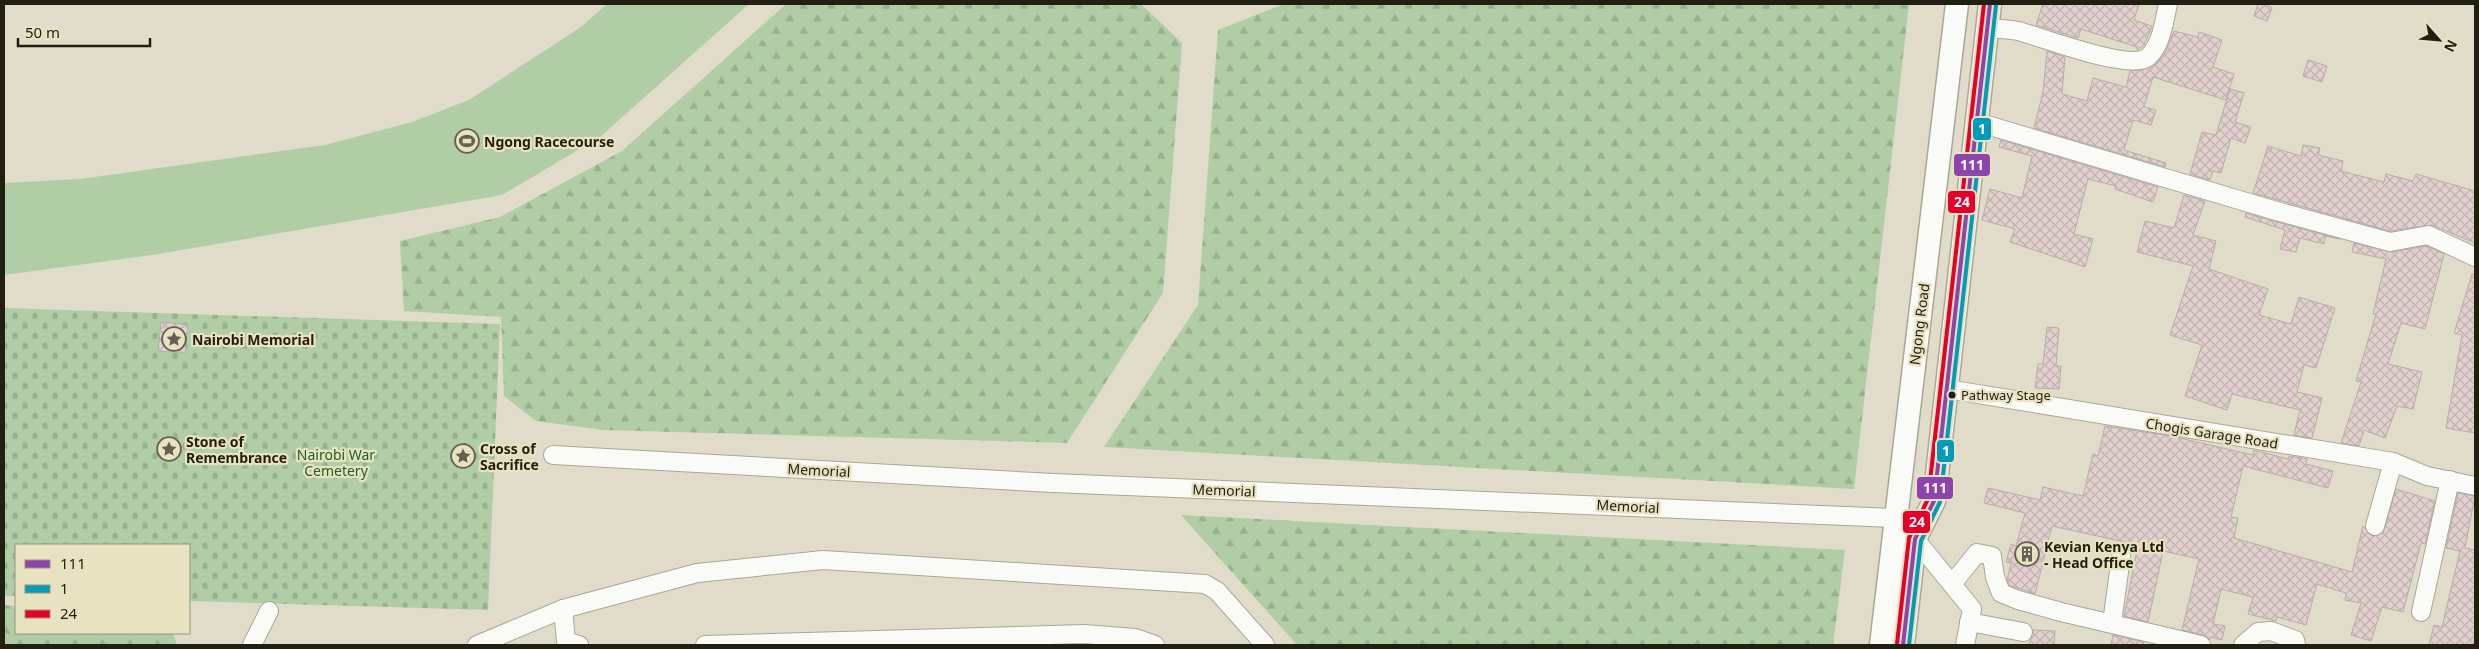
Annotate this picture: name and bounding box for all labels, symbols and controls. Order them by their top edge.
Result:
scale bar [18,15,150,47]
north arrow [2414,15,2464,65]
text: 50 m [25,22,60,42]
text: N [2440,37,2462,56]
line badge: 1 [1972,117,1992,141]
text: 1 [1978,119,1986,138]
sports icon: Ngong Racecourse [454,128,480,154]
place label: Ngong Racecourse [484,132,614,151]
line badge: 111 [1953,153,1991,177]
text: 111 [1960,155,1984,174]
line badge: 24 [1947,190,1976,214]
text: 24 [1954,192,1970,211]
street label: Ngong Road [1905,282,1933,366]
place icon: Nairobi Memorial [161,326,187,352]
place label: Nairobi Memorial [192,330,314,349]
place label: Pathway Stage [1961,386,2051,404]
marker: Pathway Stage [1947,390,1957,400]
street label: Chogis Garage Road [2144,413,2280,453]
place label: Stone of Remembrance [186,432,287,467]
place icon: Stone of Remembrance [156,436,182,462]
place label: Cross of Sacrifice [480,439,539,474]
line badge: 1 [1936,439,1955,463]
text: 1 [1942,441,1950,460]
place icon: Cross of Sacrifice [450,443,476,469]
park label: Nairobi War Cemetery [297,445,375,480]
street label: Memorial [787,459,851,481]
line badge: 111 [1916,476,1954,500]
text: 111 [1923,478,1947,497]
street label: Memorial [1192,479,1256,501]
street label: Memorial [1596,495,1660,517]
line badge: 24 [1902,510,1931,534]
text: 24 [1909,512,1925,531]
place label: Kevian Kenya Ltd - Head Office [2044,537,2164,572]
building icon: Kevian Kenya Ltd - Head Office [2014,541,2040,567]
legend [15,544,190,634]
text: 111 [60,553,86,573]
text: 1 [60,578,69,598]
text: 24 [60,603,78,623]

